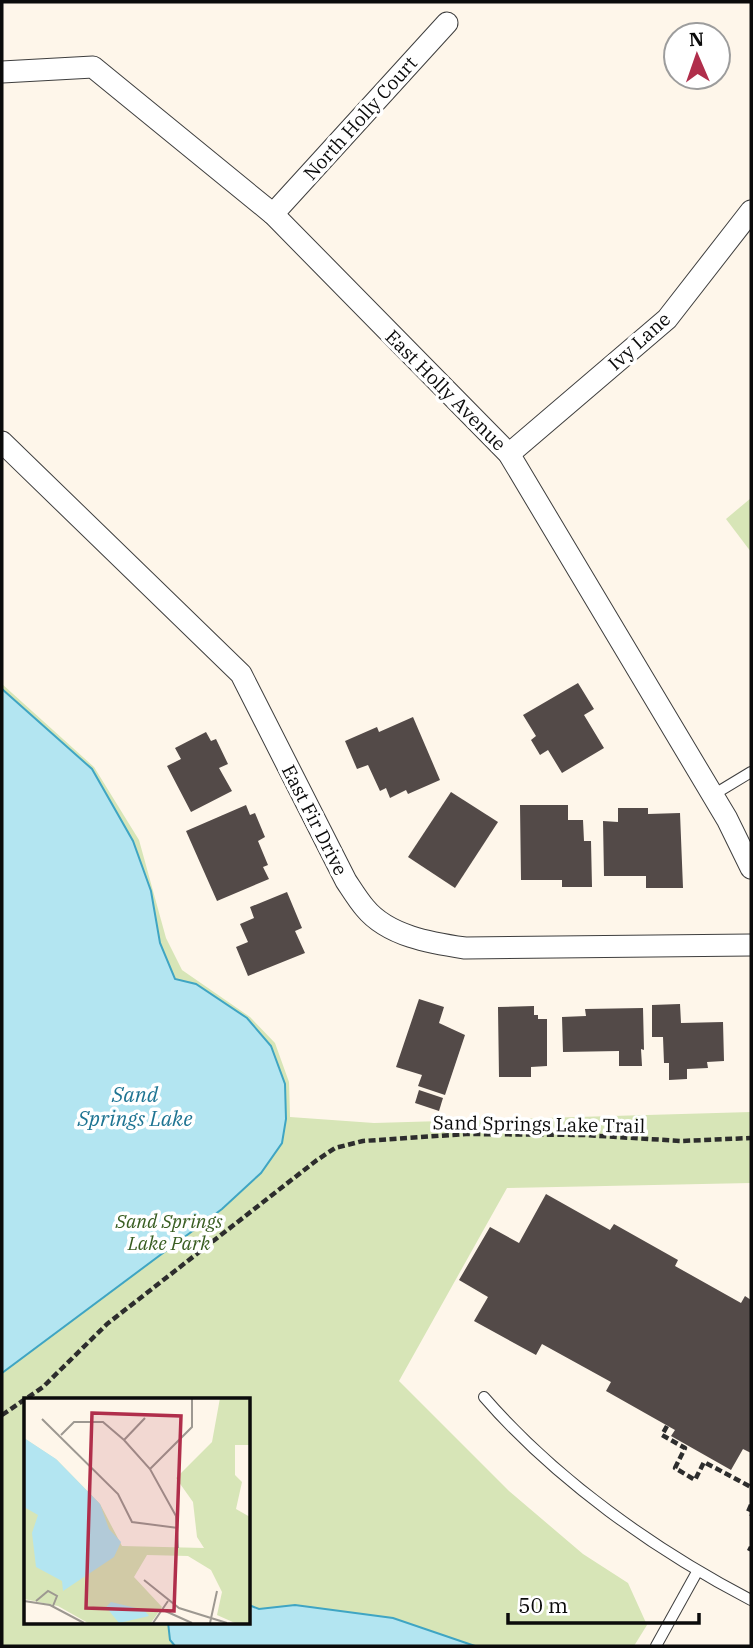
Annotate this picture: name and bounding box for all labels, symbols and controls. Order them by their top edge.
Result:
north arrow [662,21,732,91]
text: N [688,27,704,51]
street label: North Holly Court [298,51,422,185]
street label: Ivy Lane [603,307,675,375]
street label: East Holly Avenue [381,325,511,455]
street label: East Fir Drive [277,761,353,879]
water label: Sand Springs Lake [76,1080,193,1132]
street label: Sand Springs Lake Trail [433,1110,646,1138]
park label: Sand Springs Lake Park [115,1209,222,1255]
inset map [24,1398,250,1624]
scale bar [508,1582,699,1626]
text: 50 m [518,1591,568,1619]

